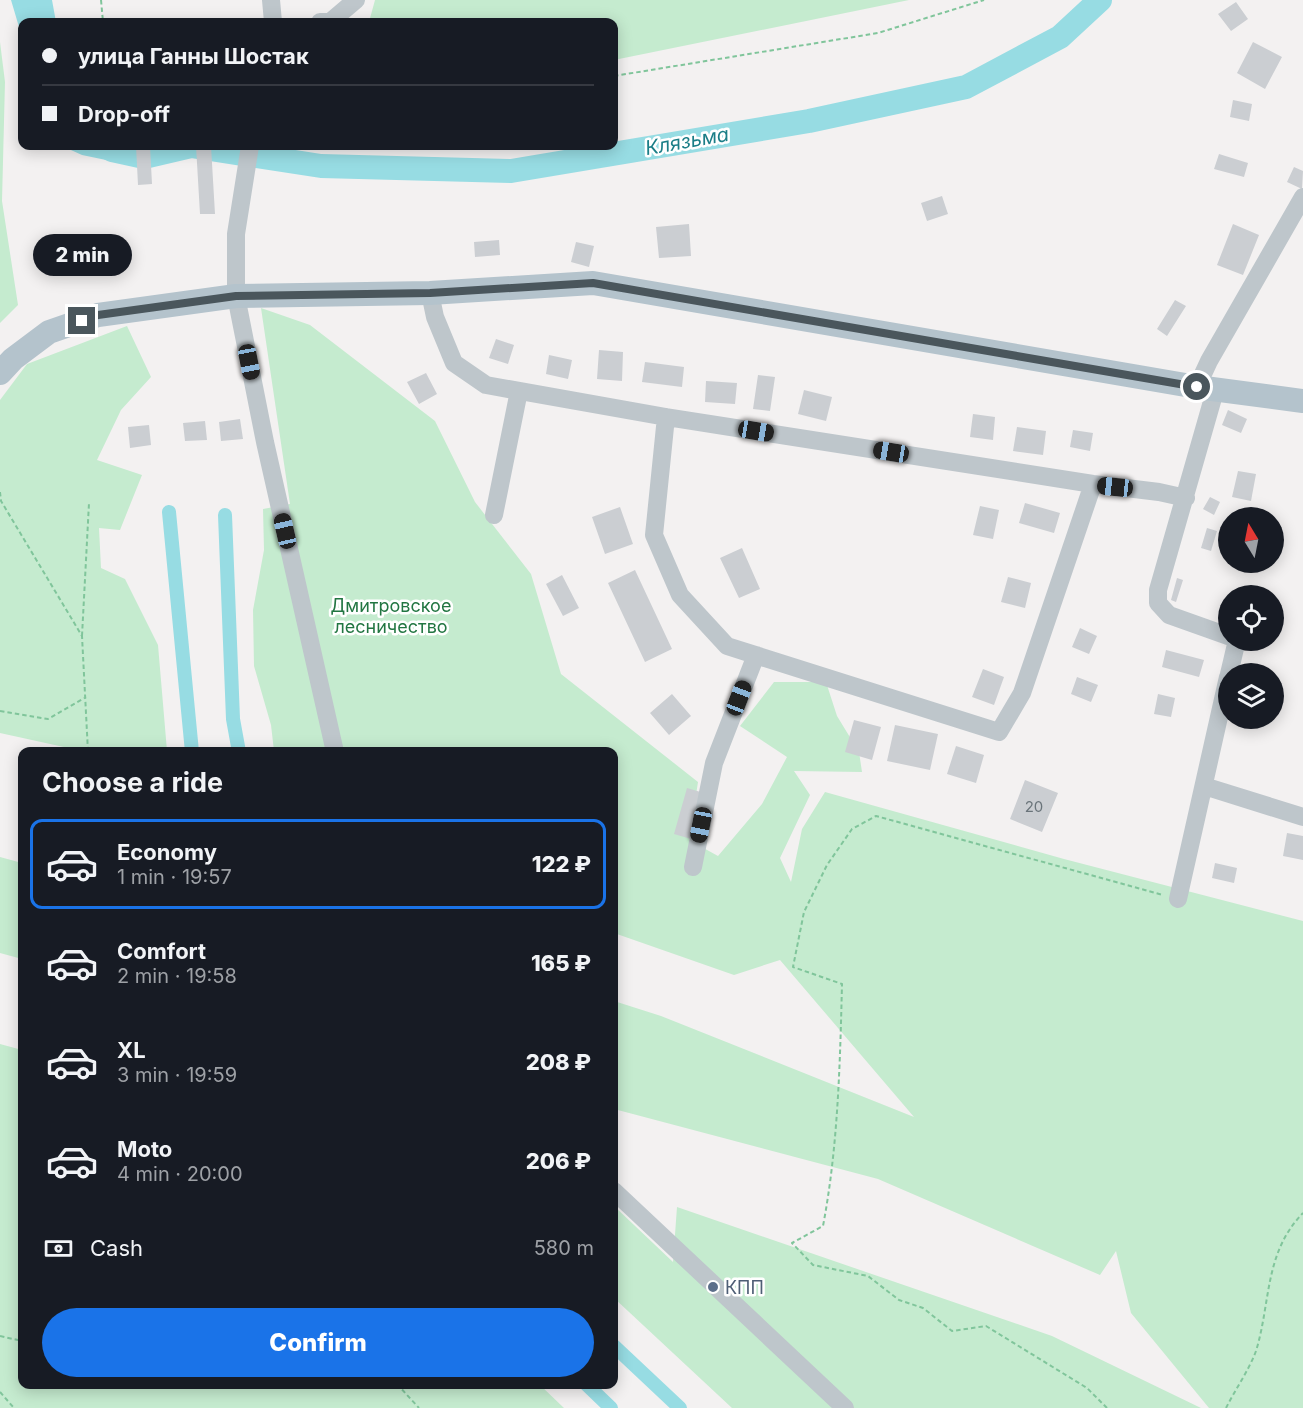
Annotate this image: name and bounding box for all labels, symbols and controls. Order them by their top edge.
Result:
text: улица Ганны Шостак [78,43,309,69]
text: Drop-off [78,101,170,127]
water label: Клязьма [643,122,731,160]
callout: 2 min [32,234,132,276]
text: 2 min [55,243,110,267]
route end [68,307,95,334]
car [237,343,261,381]
route start [1183,373,1210,400]
car [737,419,775,443]
car [872,440,910,464]
car [1096,476,1134,498]
north arrow [1218,507,1284,573]
map controls [1218,507,1284,729]
car [272,511,298,551]
button: locate [1218,585,1284,651]
park label: Дмитровское лесничество [331,595,451,637]
button: layers [1218,663,1284,729]
car [724,678,754,718]
text: Choose a ride [42,766,223,799]
house number: 20 [1025,797,1043,816]
car [689,806,713,844]
icon: car [45,837,99,891]
text: Economy [117,839,217,865]
text: 122 ₽ [532,851,591,877]
text: 1 min · 19:57 [117,865,232,889]
icon: car [45,936,99,990]
text: Comfort [117,938,206,964]
text: 165 ₽ [531,950,591,976]
text: 2 min · 19:58 [117,964,237,988]
icon: car [45,1035,99,1089]
text: XL [117,1037,146,1063]
text: 208 ₽ [526,1049,591,1075]
text: 3 min · 19:59 [117,1063,237,1087]
icon: car [45,1134,99,1188]
text: Moto [117,1136,172,1162]
text: 206 ₽ [526,1148,591,1174]
text: 4 min · 20:00 [117,1162,243,1186]
icon: cash [42,1232,75,1265]
text: Cash [90,1235,143,1261]
text: 580 m [534,1236,594,1260]
place label: КПП [725,1277,764,1298]
marker: КПП [706,1280,720,1294]
button: Confirm [42,1308,594,1377]

